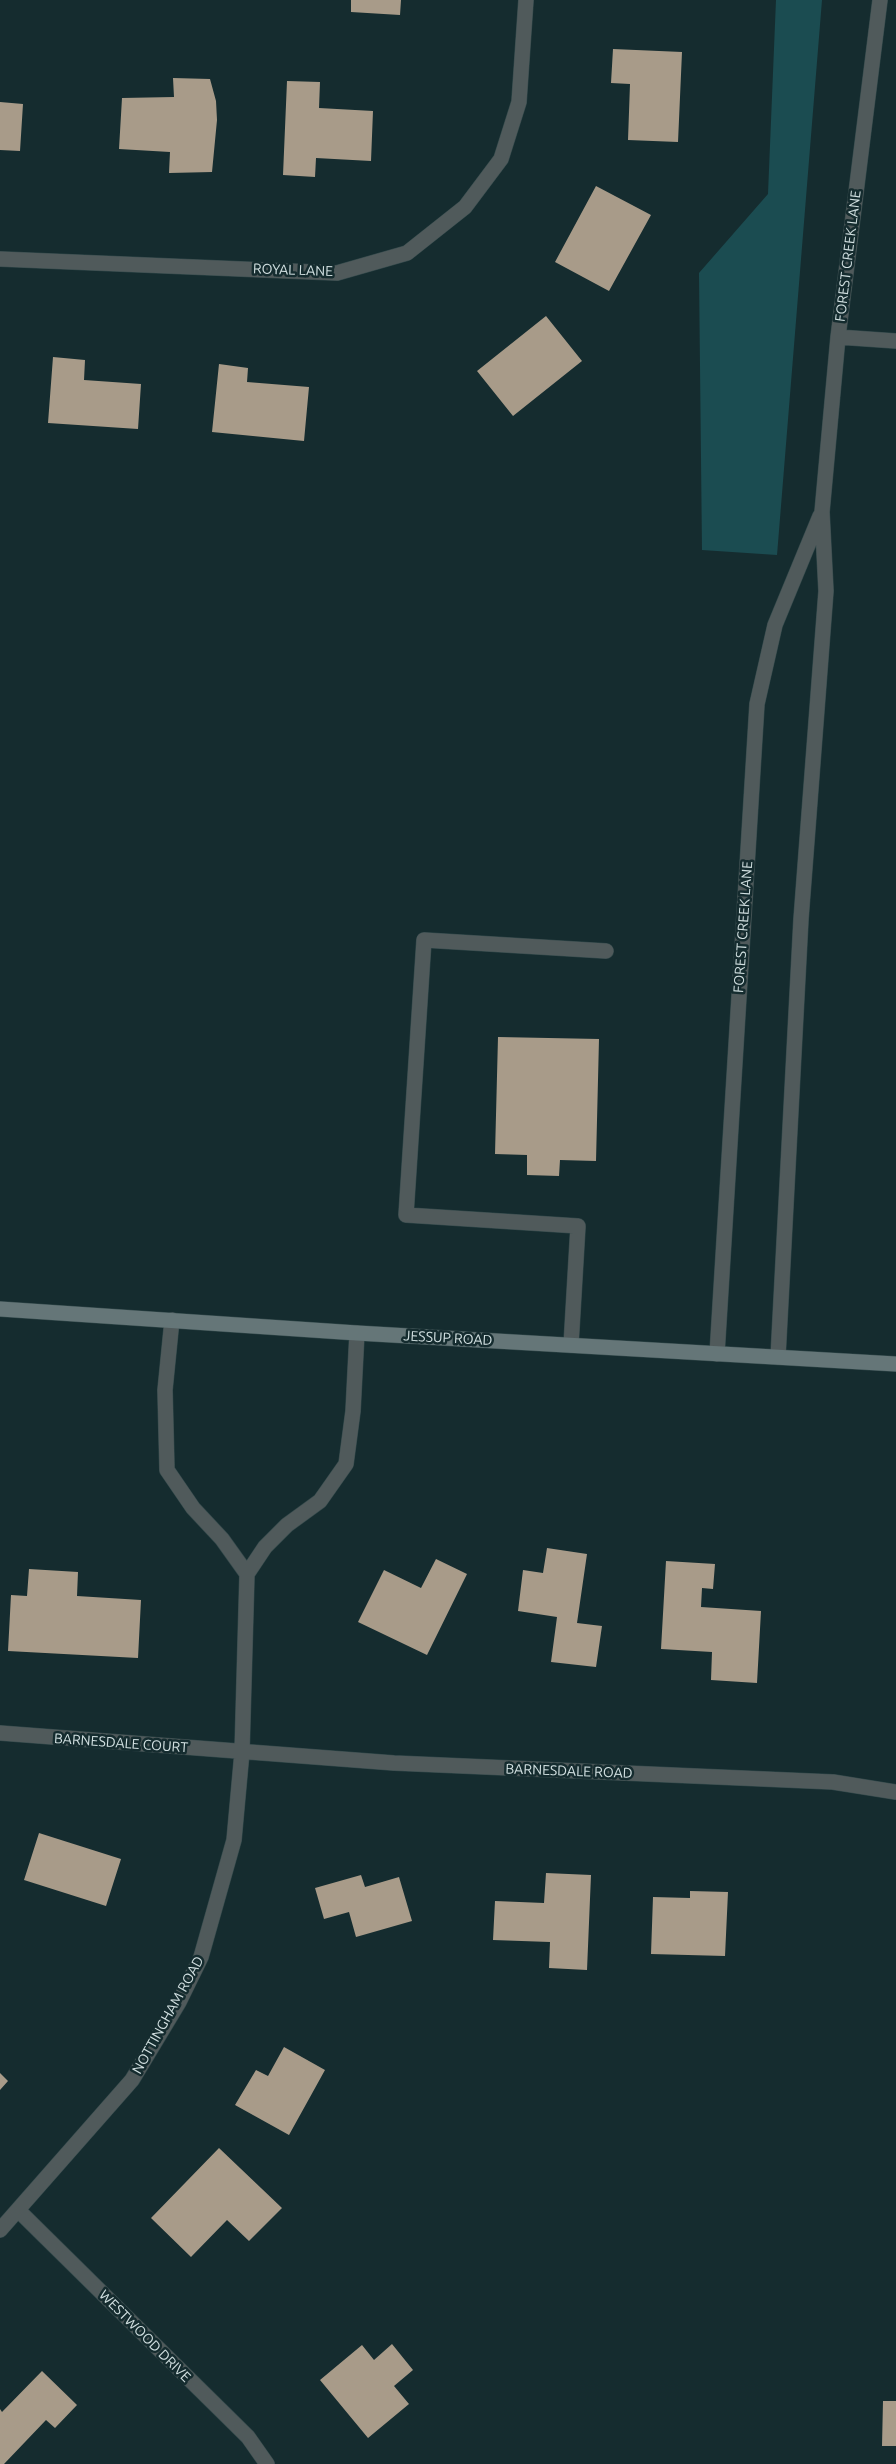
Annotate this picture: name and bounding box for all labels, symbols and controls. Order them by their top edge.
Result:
street label: FOREST CREEK LANE [832,189,864,323]
street label: ROYAL LANE [253,260,333,280]
street label: FOREST CREEK LANE [730,860,756,994]
street label: JESSUP ROAD [403,1327,493,1349]
street label: BARNESDALE COURT [53,1730,189,1756]
street label: BARNESDALE ROAD [505,1760,633,1782]
street label: NOTTINGHAM ROAD [129,1953,207,2077]
street label: WESTWOOD DRIVE [96,2287,194,2385]

